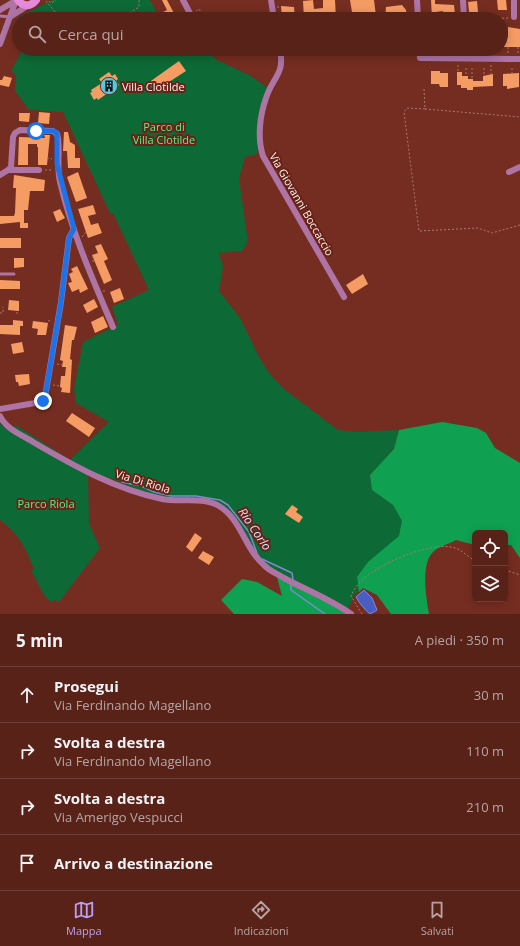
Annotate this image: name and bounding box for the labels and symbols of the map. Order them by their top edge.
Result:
building icon: Villa Clotilde [99,76,119,96]
place label: Villa Clotilde [122,79,185,94]
park label: Parco di Villa Clotilde [133,119,195,147]
route start [27,122,45,140]
street label: Via Giovanni Boccaccio [266,150,338,259]
route end [34,392,52,410]
street label: Via Di Riola [114,465,172,497]
park label: Parco Riola [17,496,75,511]
water label: Rio Corlo [235,504,276,554]

